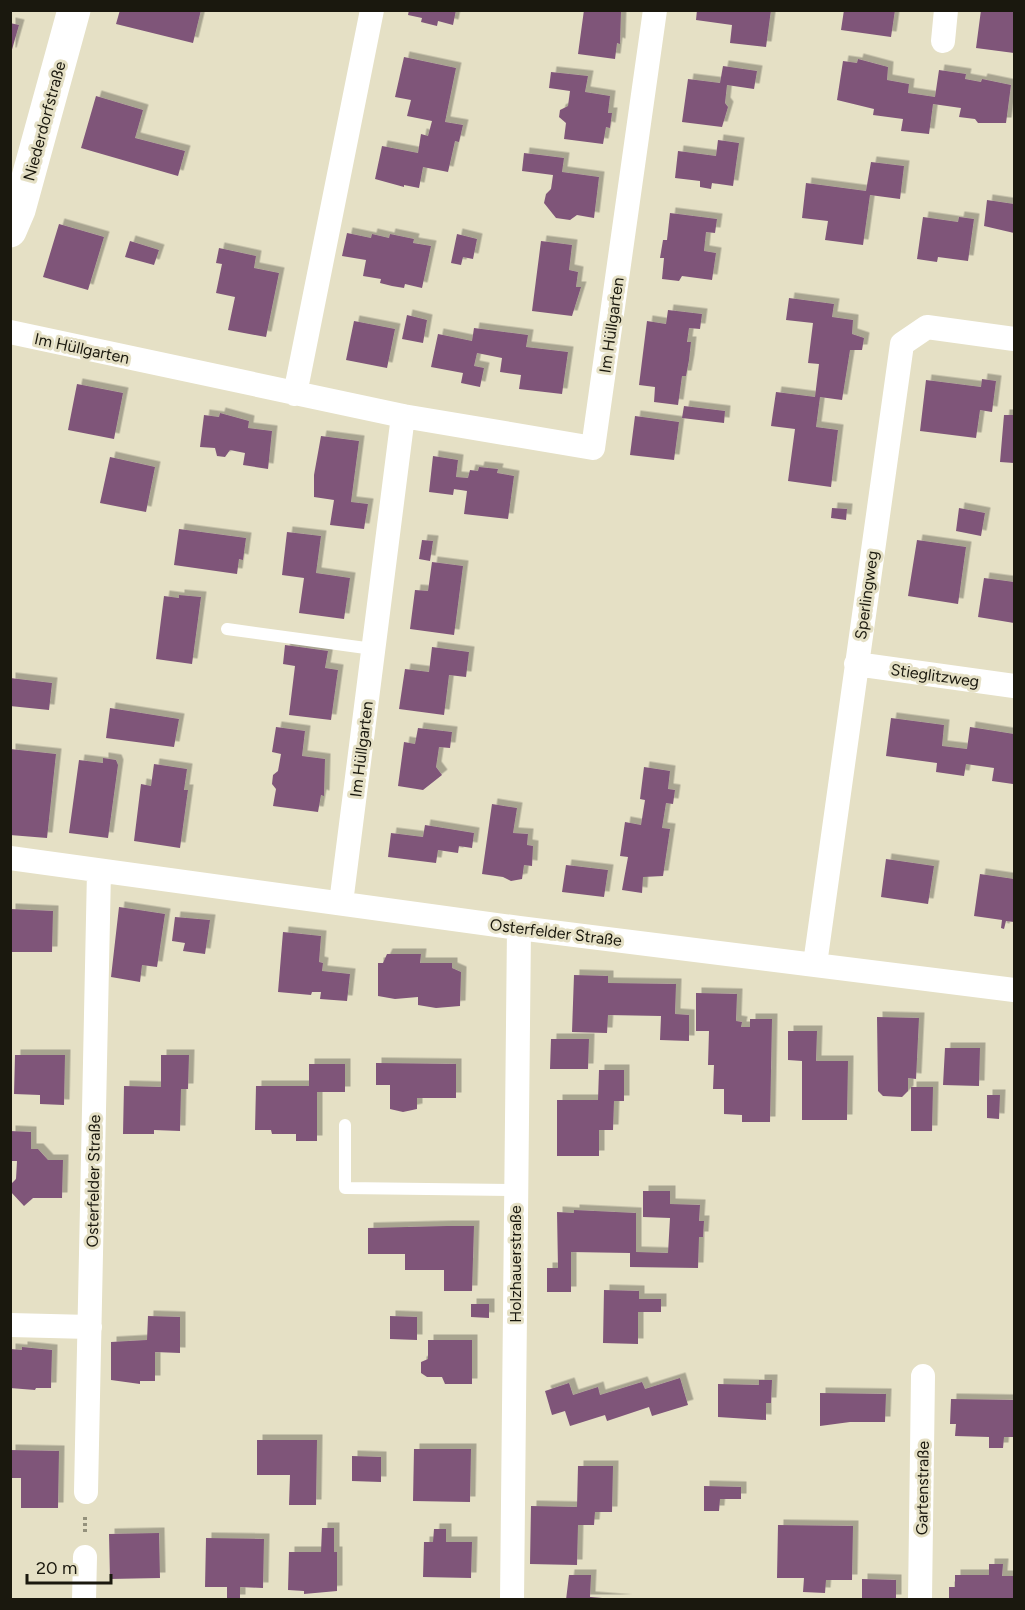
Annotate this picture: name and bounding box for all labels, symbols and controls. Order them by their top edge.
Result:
street label: Niederdorfstraße [19,59,70,183]
street label: Im Hüllgarten [595,276,628,374]
street label: Im Hüllgarten [33,329,131,368]
street label: Sperlingweg [851,549,882,641]
street label: Stieglitzweg [889,660,980,691]
street label: Im Hüllgarten [346,700,377,798]
street label: Osterfelder Straße [489,915,623,950]
street label: Osterfelder Straße [83,1114,104,1248]
street label: Holzhauerstraße [506,1205,525,1323]
street label: Gartenstraße [912,1440,933,1535]
scale bar [27,1547,111,1585]
text: 20 m [36,1557,77,1579]

